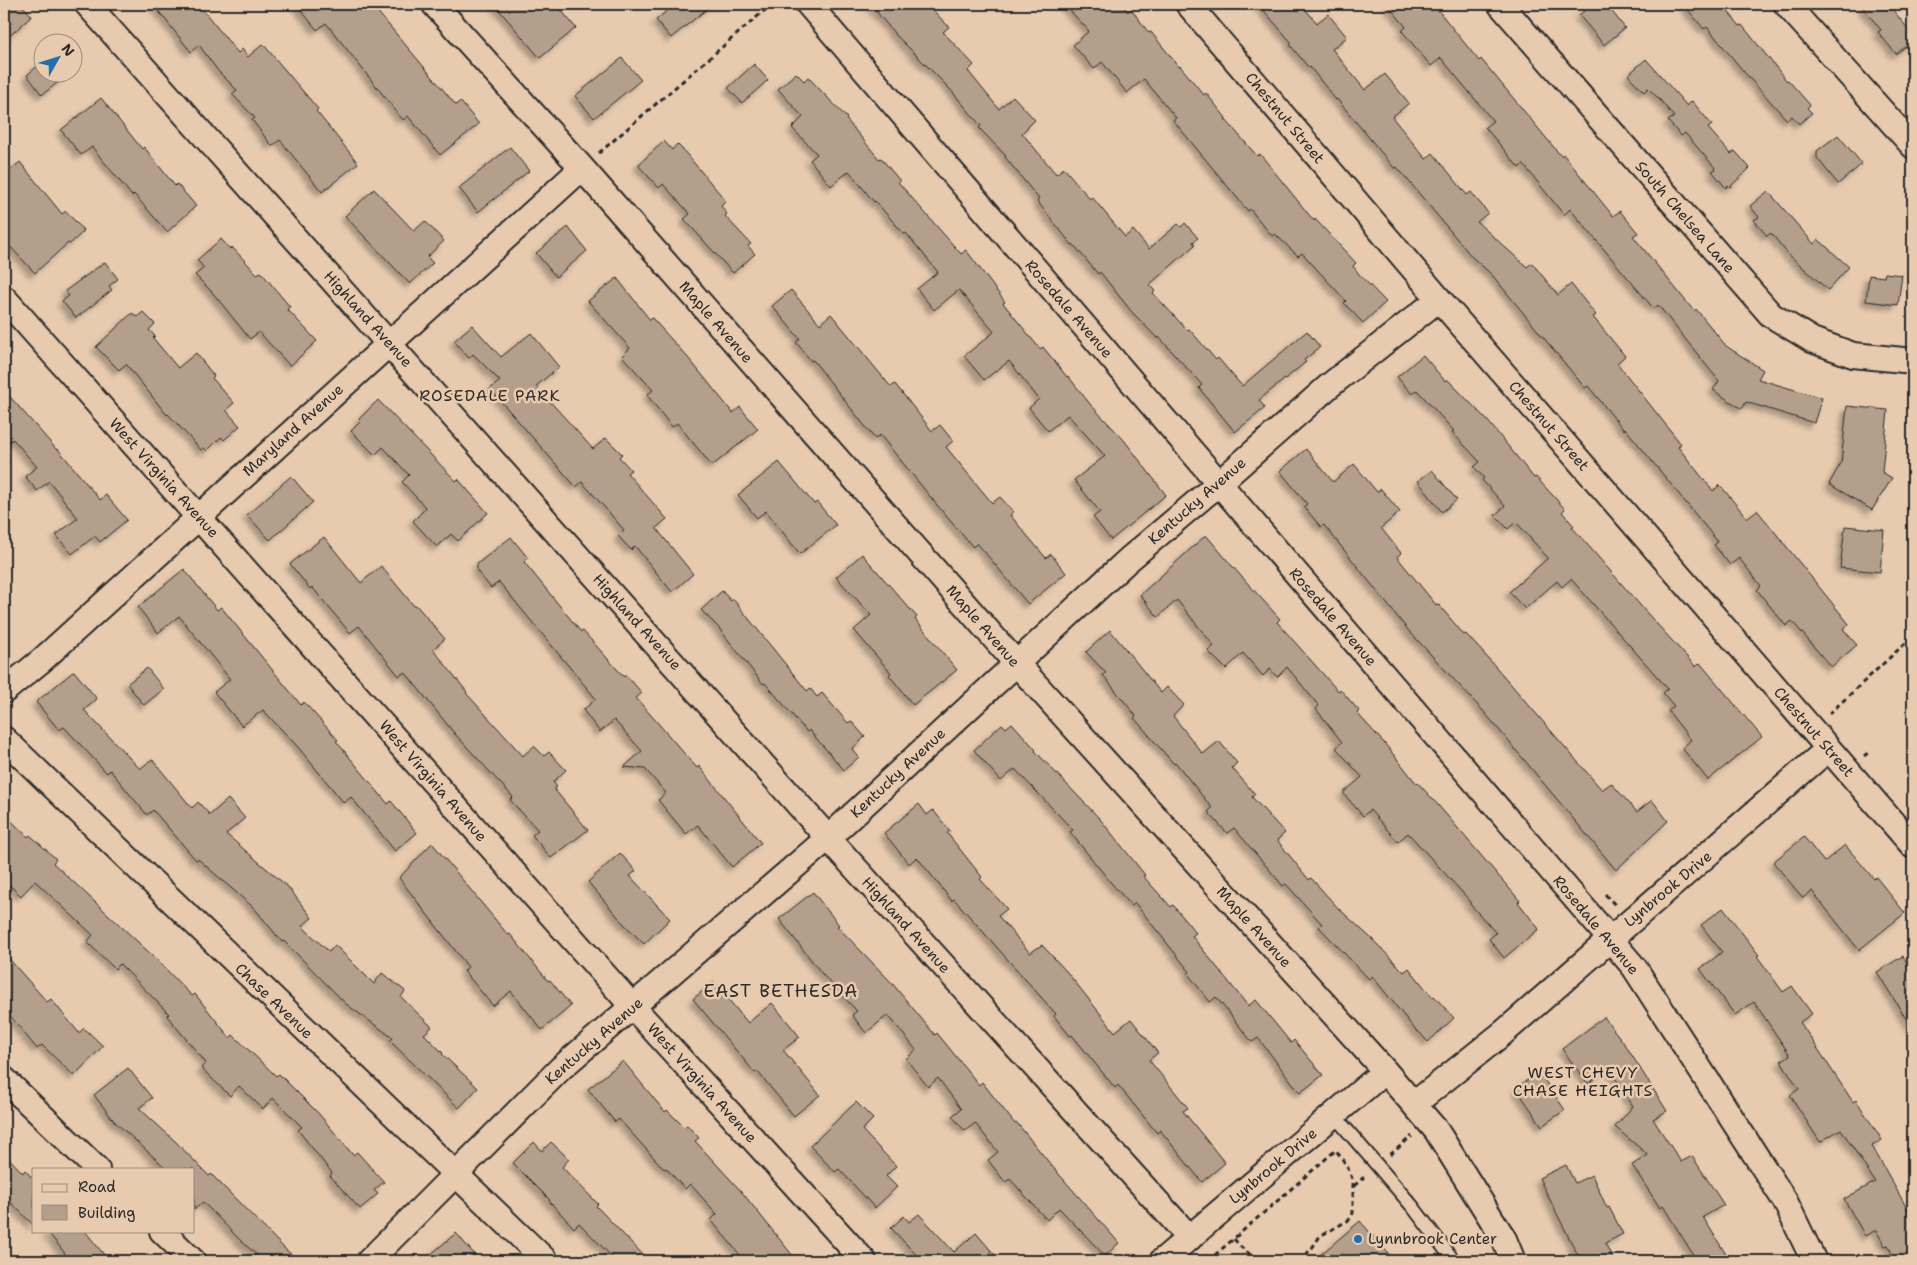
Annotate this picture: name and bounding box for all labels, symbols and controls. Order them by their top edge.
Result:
north arrow [32,32,82,82]
text: N [58,40,79,60]
street label: Chestnut Street [1241,68,1329,168]
street label: South Chelsea Lane [1631,157,1739,277]
street label: Rosedale Avenue [1021,256,1117,362]
street label: Highland Avenue [319,266,417,372]
street label: Maple Avenue [675,277,757,367]
street label: Chestnut Street [1504,377,1594,475]
street label: Maryland Avenue [238,379,348,481]
district label: ROSEDALE PARK [419,385,561,406]
street label: West Virginia Avenue [105,414,223,542]
street label: Kentucky Avenue [1144,453,1250,549]
street label: Rosedale Avenue [1285,564,1381,670]
street label: Highland Avenue [588,569,686,675]
street label: Maple Avenue [942,581,1024,671]
street label: Chestnut Street [1769,683,1859,781]
street label: West Virginia Avenue [375,716,491,846]
street label: Kentucky Avenue [846,724,950,822]
street label: Lynbrook Drive [1620,846,1716,932]
street label: Rosedale Avenue [1548,871,1644,979]
street label: Highland Avenue [857,872,955,978]
street label: Maple Avenue [1212,882,1296,972]
street label: Chase Avenue [231,959,317,1043]
district label: EAST BETHESDA [704,979,858,1003]
street label: Kentucky Avenue [541,993,647,1089]
street label: West Virginia Avenue [643,1019,761,1147]
district label: WEST CHEVY CHASE HEIGHTS [1513,1062,1653,1101]
street label: Lynbrook Drive [1225,1123,1321,1209]
legend [32,1168,195,1232]
text: Road [78,1177,116,1197]
text: Building [78,1203,135,1223]
place label: Lynnbrook Center [1368,1229,1497,1249]
marker: Lynnbrook Center [1352,1233,1364,1245]

